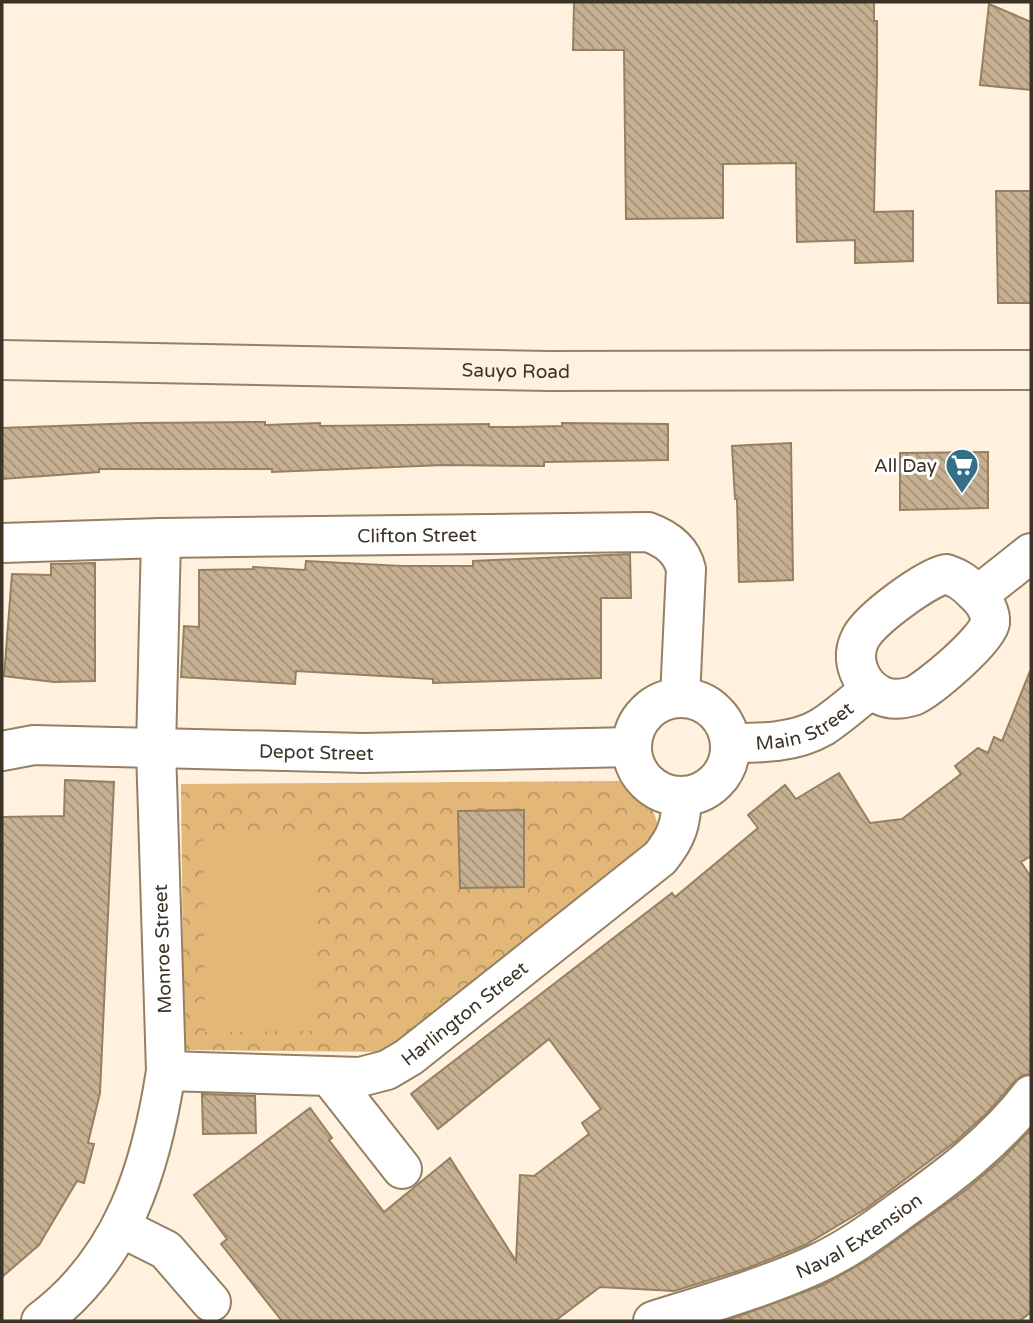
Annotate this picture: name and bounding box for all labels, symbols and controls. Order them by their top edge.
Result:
street label: Sauyo Road [462,359,570,383]
supermarket icon: All Day [943,446,981,495]
place label: All Day [874,455,937,477]
street label: Clifton Street [357,524,477,548]
street label: Main Street [755,698,858,755]
street label: Depot Street [259,740,374,765]
street label: Monroe Street [150,884,176,1014]
street label: Harlington Street [397,957,532,1071]
street label: Naval Extension [793,1189,927,1284]

